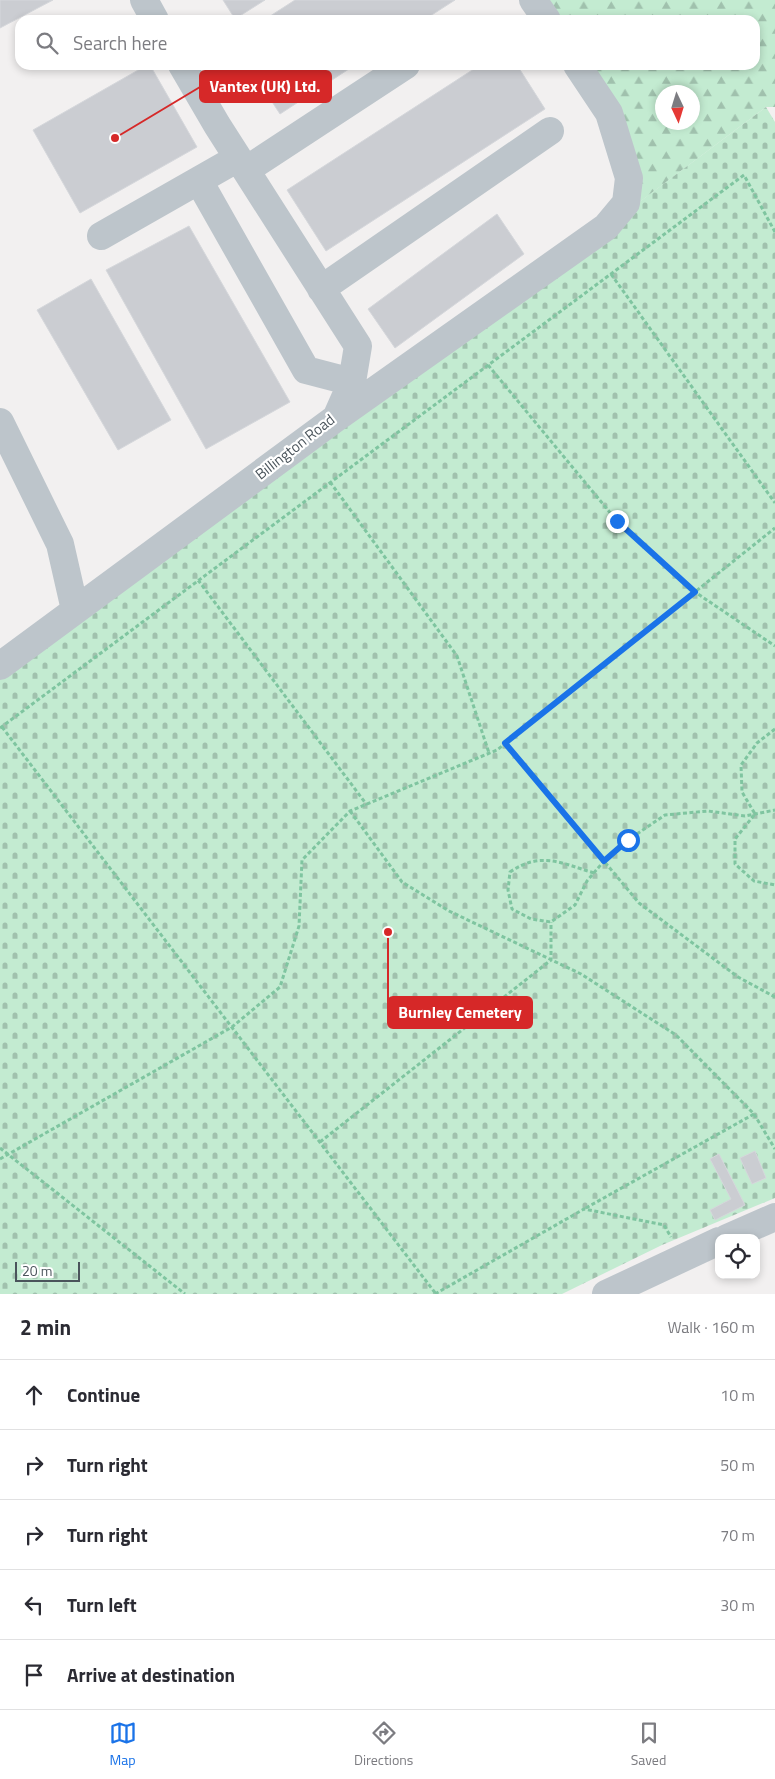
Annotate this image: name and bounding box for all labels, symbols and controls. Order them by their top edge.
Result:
search box [15,15,760,70]
text: Search here [73,28,167,57]
icon: search [33,29,61,57]
callout: Vantex (UK) Ltd. [200,71,331,102]
text: Vantex (UK) Ltd. [210,74,320,98]
north arrow [655,85,700,130]
street label: Billington Road [250,408,339,485]
route end [606,510,629,533]
route start [617,829,640,852]
callout: Burnley Cemetery [388,997,532,1028]
text: Burnley Cemetery [398,1000,522,1024]
map controls [715,1234,760,1279]
button: locate [715,1234,760,1279]
scale bar [15,1259,80,1282]
text: 20 m [22,1260,52,1281]
text: 2 min [20,1311,71,1343]
text: Walk · 160 m [667,1315,755,1339]
text: Continue [67,1380,140,1409]
icon: ahead [20,1381,48,1409]
text: 10 m [720,1383,755,1407]
text: Turn right [67,1450,148,1479]
icon: right [20,1451,48,1479]
text: 50 m [720,1453,755,1477]
text: Turn right [67,1520,148,1549]
icon: right [20,1521,48,1549]
text: 70 m [720,1523,755,1547]
text: Turn left [67,1590,137,1619]
icon: left [20,1591,48,1619]
text: 30 m [720,1593,755,1617]
text: Arrive at destination [67,1660,235,1689]
icon: arrive [20,1661,48,1689]
tab: Map [109,1719,137,1770]
tab: Directions [354,1719,413,1770]
tab: Saved [631,1719,666,1770]

